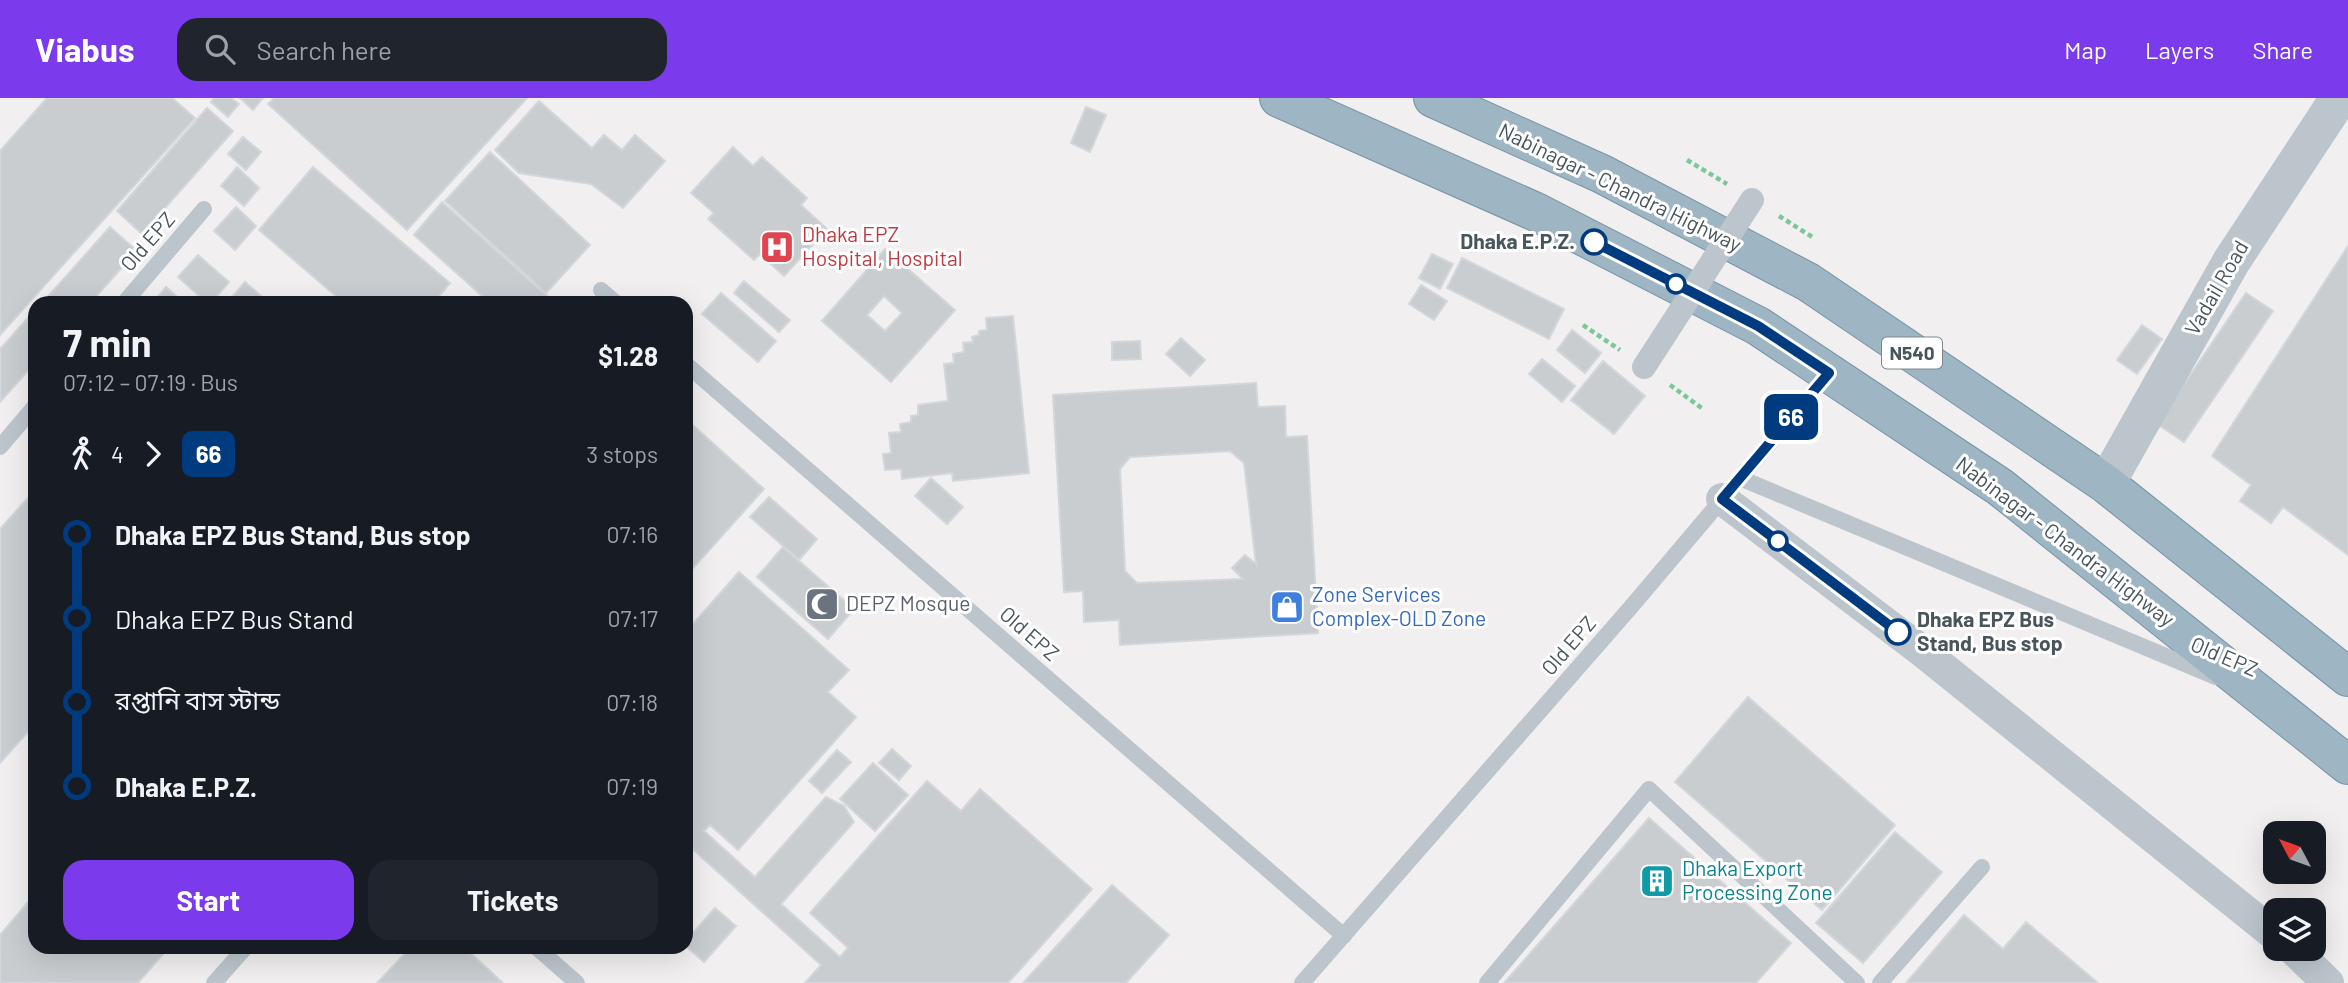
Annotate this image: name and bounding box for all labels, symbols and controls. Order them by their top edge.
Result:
search box [177,18,667,81]
text: Viabus [35,29,135,69]
icon: search [201,30,239,68]
text: Search here [257,34,392,65]
text: Map [2064,35,2107,64]
text: Layers [2145,35,2214,64]
text: Share [2252,35,2313,64]
street label: Nabinagar - Chandra Highway [1495,117,1746,256]
street label: Old EPZ [114,206,179,276]
place label: Dhaka EPZ Hospital, Hospital [802,221,963,270]
hospital icon: Dhaka EPZ Hospital, Hospital [758,228,796,266]
place label: Dhaka E.P.Z. [1460,228,1575,253]
marker: Dhaka E.P.Z. [1581,229,1607,255]
street label: Vadail Road [2179,235,2253,339]
unlabelled marker [1666,274,1686,294]
text: 7 min [63,319,152,365]
road number: N540 [1882,338,1942,368]
text: $1.28 [598,340,658,371]
text: 07:12 – 07:19 · Bus [63,368,238,396]
line badge: 66 [1760,394,1823,440]
text: 66 [1778,402,1804,431]
icon: walk [63,435,101,473]
icon: forward [134,435,172,473]
text: 66 [196,439,221,468]
text: 4 [111,440,124,468]
text: 3 stops [586,440,658,468]
street label: Nabinagar - Chandra Highway [1952,451,2180,631]
text: Dhaka EPZ Bus Stand, Bus stop [115,519,470,550]
text: 07:16 [606,520,658,548]
unlabelled marker [1768,531,1788,551]
place label: Zone Services Complex-OLD Zone [1312,581,1486,630]
mosque icon: DEPZ Mosque [803,585,841,623]
shop icon: Zone Services Complex-OLD Zone [1268,588,1306,626]
place label: DEPZ Mosque [846,590,970,615]
street label: Old EPZ [995,600,1065,665]
text: Dhaka EPZ Bus Stand [115,603,354,634]
text: 07:17 [607,604,658,632]
place label: Dhaka EPZ Bus Stand, Bus stop [1917,606,2063,655]
street label: Old EPZ [1535,610,1600,680]
marker: Dhaka EPZ Bus Stand, Bus stop [1885,619,1911,645]
street label: Old EPZ [2187,630,2262,681]
text: রপ্তানি বাস স্টান্ড [115,684,280,715]
text: 07:18 [606,688,658,716]
text: Dhaka E.P.Z. [115,771,257,802]
text: 07:19 [606,772,658,800]
north arrow [2263,821,2326,884]
map controls [2263,821,2326,961]
place label: Dhaka Export Processing Zone [1682,855,1833,904]
button: Start [63,860,354,940]
button: Tickets [368,860,658,940]
building icon: Dhaka Export Processing Zone [1638,862,1676,900]
button: layers [2263,898,2326,961]

